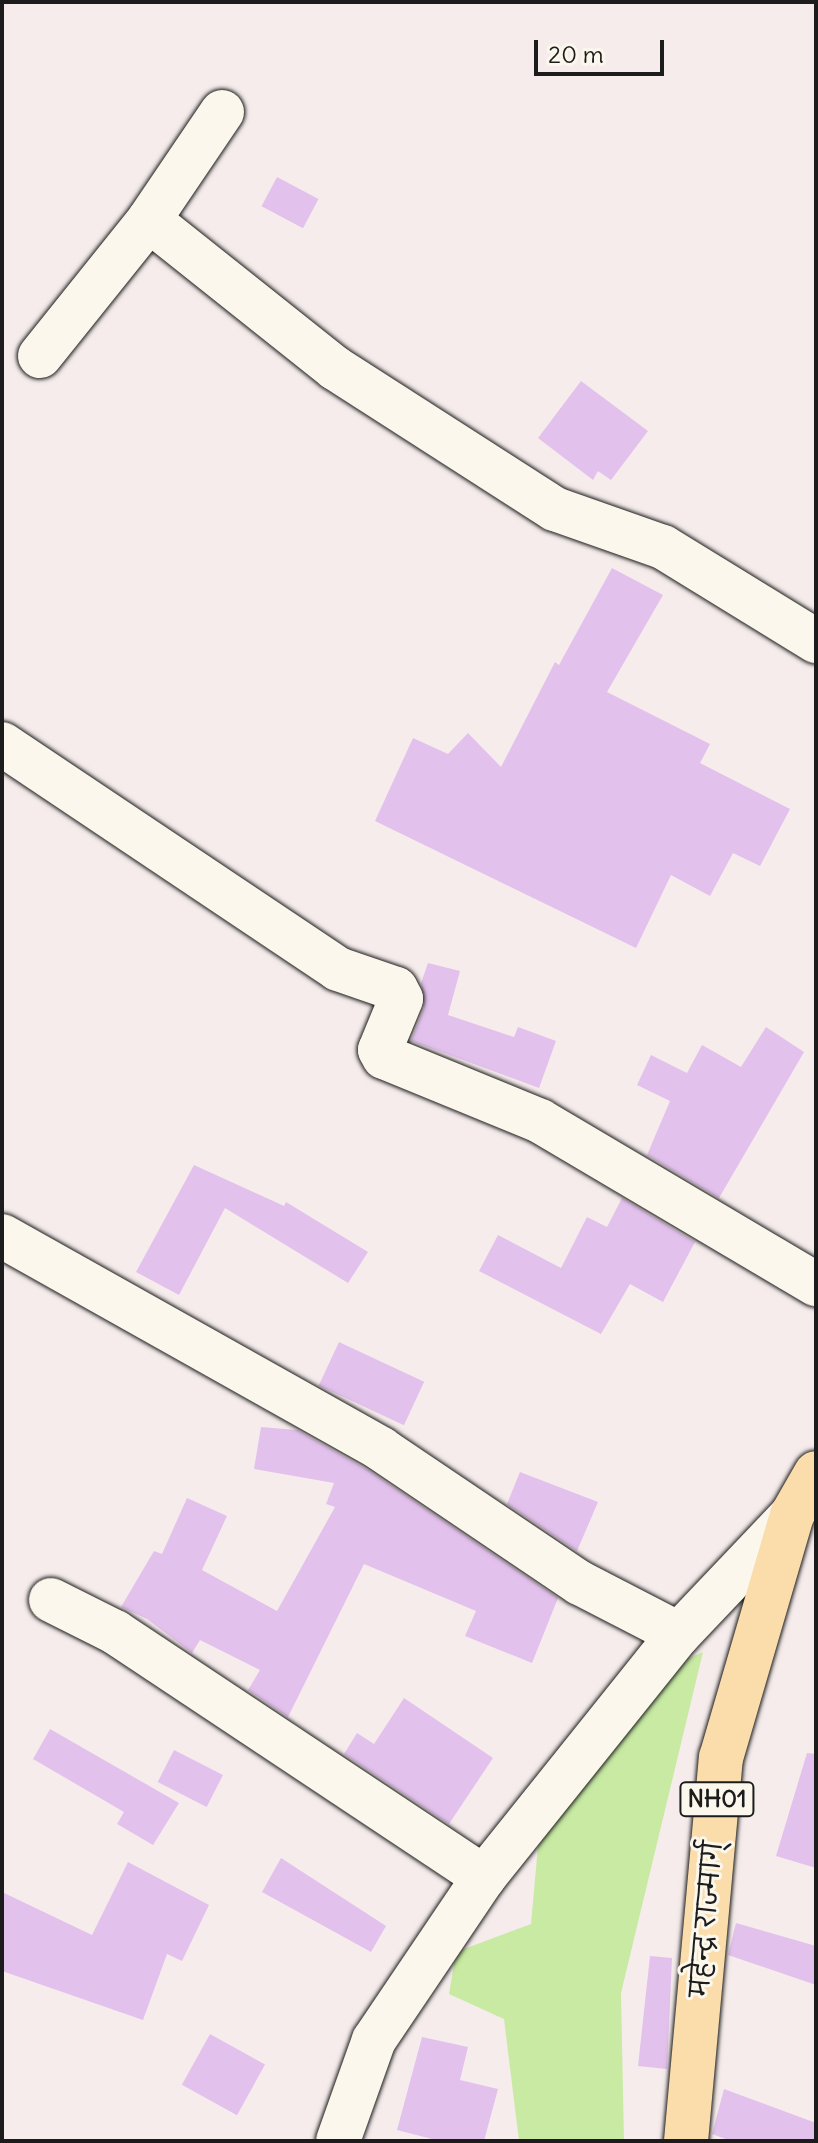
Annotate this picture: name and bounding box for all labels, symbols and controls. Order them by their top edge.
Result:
scale bar [538,24,668,74]
text: 20 m [548,39,604,69]
road number: NH01 [679,1779,755,1819]
street label: महेन्द्र राज्मार्ग् [684,1840,728,1998]

